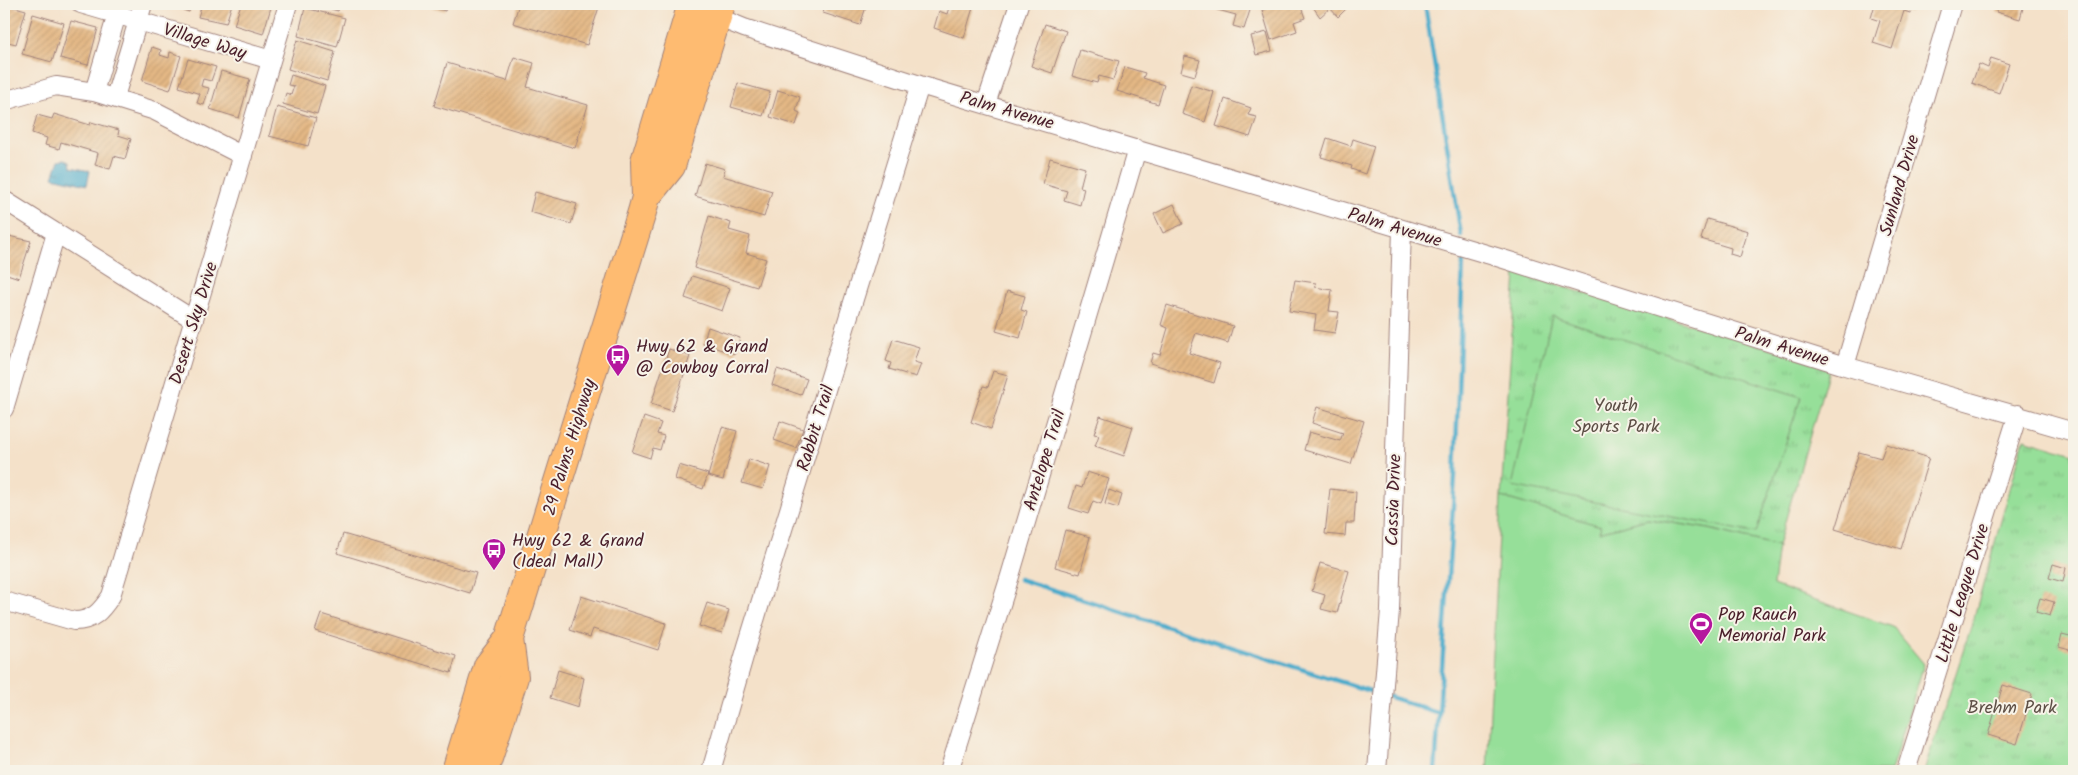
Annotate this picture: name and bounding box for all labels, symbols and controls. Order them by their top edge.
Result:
street label: Village Way [159,16,250,69]
street label: Palm Avenue [956,84,1057,139]
street label: Sunland Drive [1872,131,1929,239]
street label: Palm Avenue [1344,200,1445,257]
street label: Desert Sky Drive [162,259,227,388]
street label: Palm Avenue [1731,319,1832,376]
place label: Hwy 62 & Grand @ Cowboy Corral [636,333,769,383]
bus stop icon: Hwy 62 & Grand @ Cowboy Corral [605,343,631,377]
street label: 29 Palms Highway [536,375,605,520]
street label: Rabbit Trail [790,381,843,475]
park label: Youth Sports Park [1573,392,1660,442]
street label: Antelope Trail [1016,406,1075,515]
street label: Cassia Drive [1378,454,1411,547]
street label: Little League Drive [1928,520,1998,667]
place label: Hwy 62 & Grand (Ideal Mall) [512,527,644,577]
bus stop icon: Hwy 62 & Grand (Ideal Mall) [481,537,507,571]
place label: Pop Rauch Memorial Park [1718,601,1826,651]
sports icon: Pop Rauch Memorial Park [1688,611,1714,645]
park label: Brehm Park [1967,694,2057,723]

